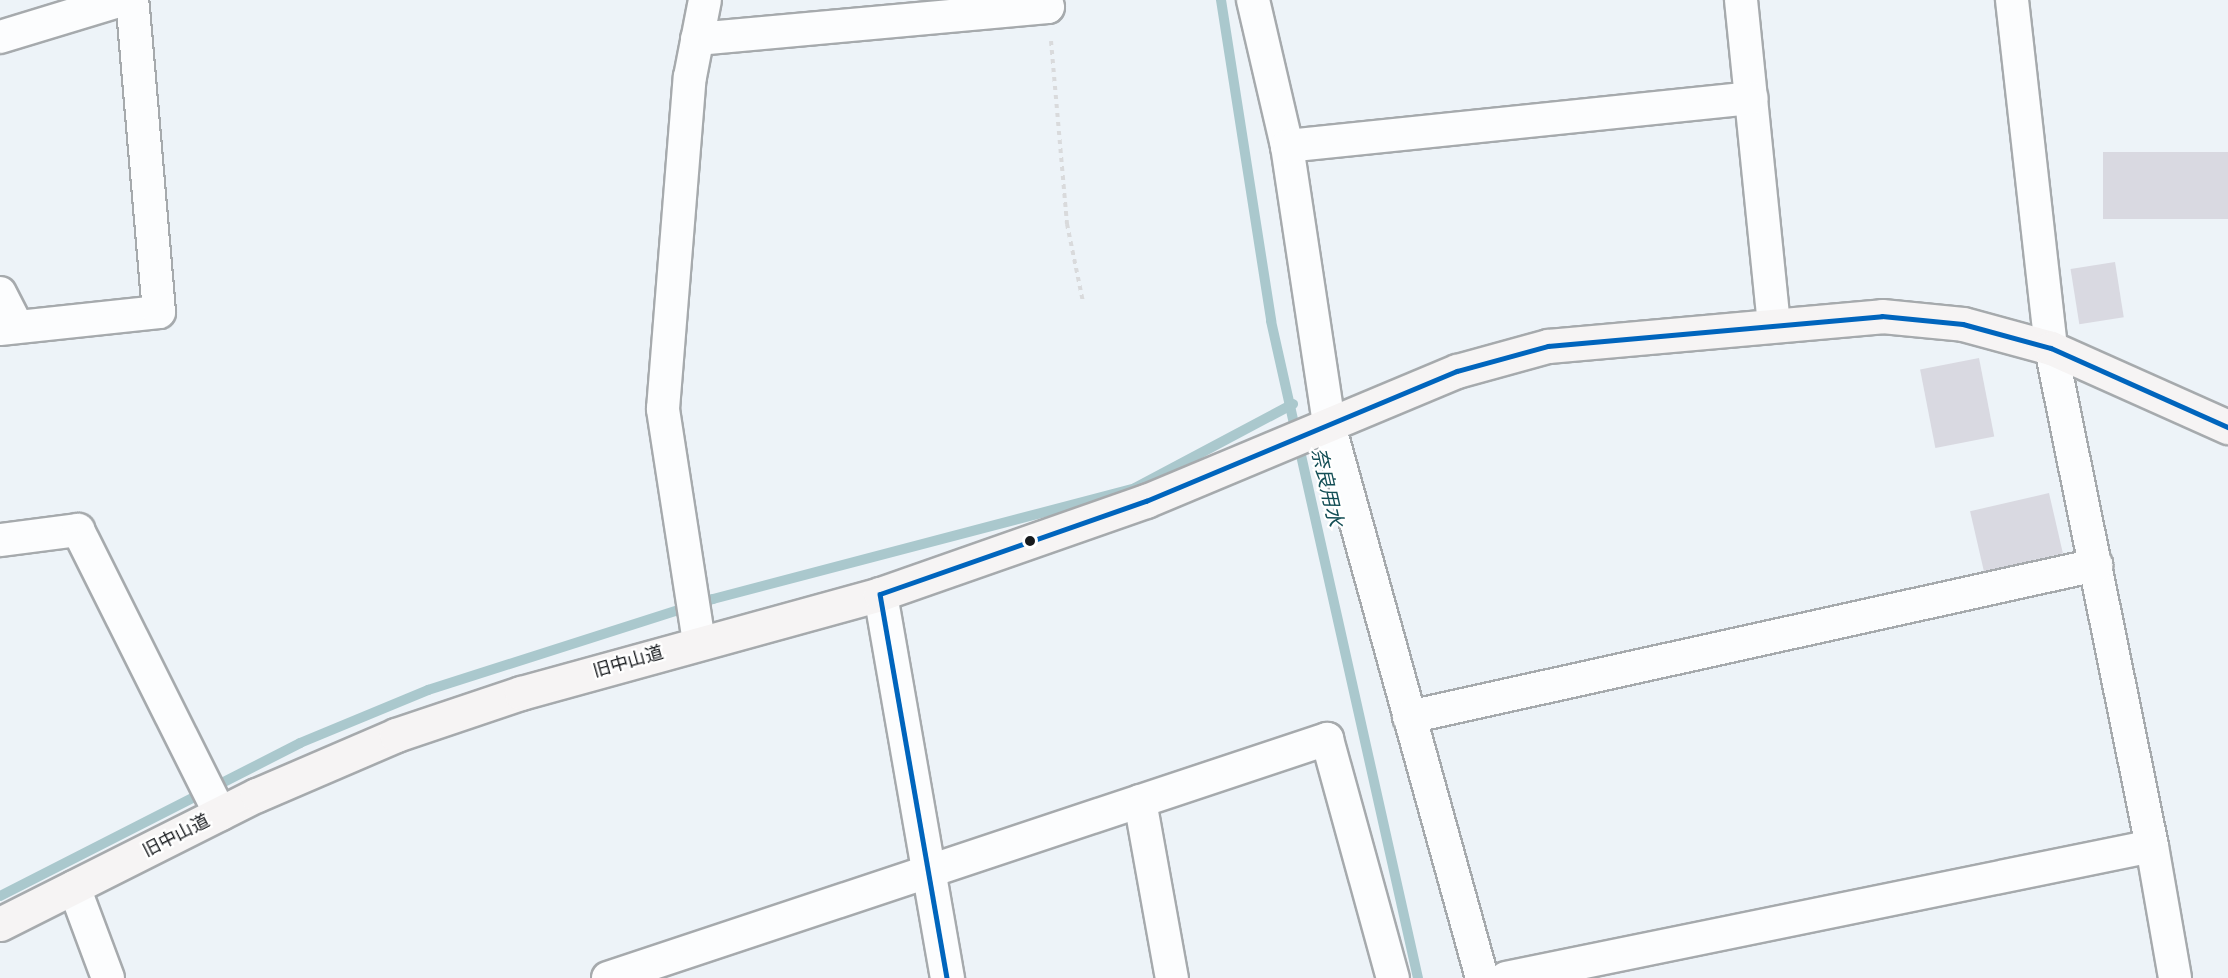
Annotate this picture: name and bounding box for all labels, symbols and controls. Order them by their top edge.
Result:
water label: 奈良用水 [1306,445,1348,529]
unlabelled marker [1024,535,1036,547]
street label: 旧中山道 [590,642,666,682]
street label: 旧中山道 [139,810,213,862]

